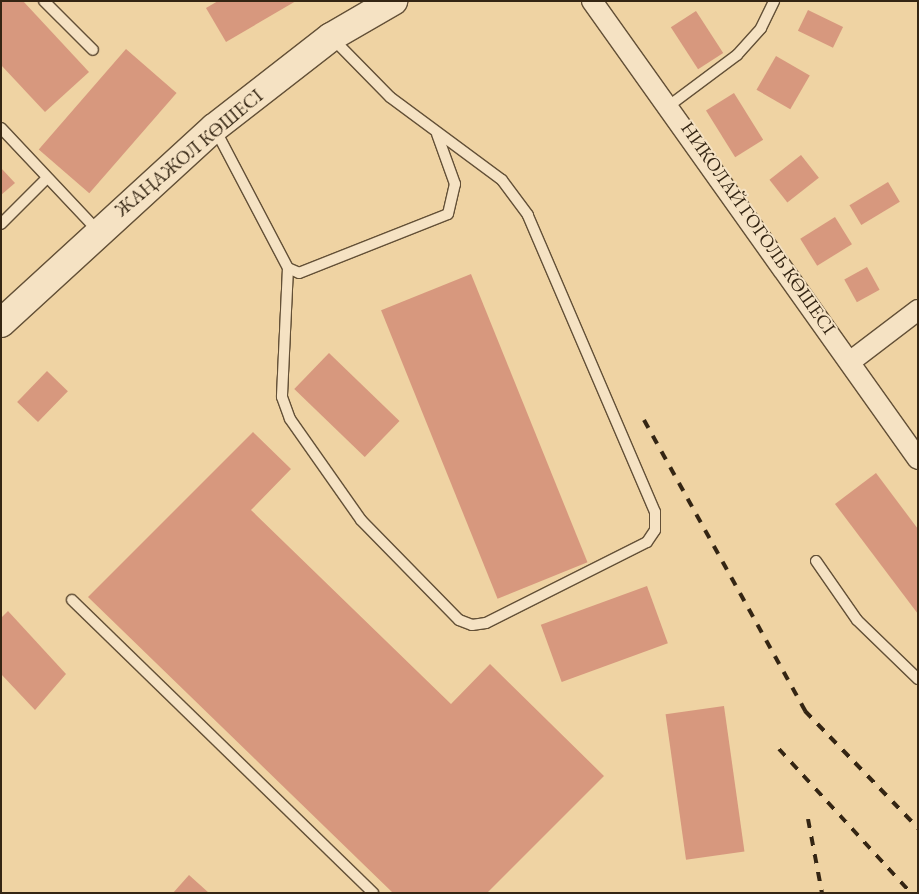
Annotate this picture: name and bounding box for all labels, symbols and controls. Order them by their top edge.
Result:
street label: ЖАҢАЖОЛ КӨШЕСІ [110,84,268,222]
street label: НИКОЛАЙ ГОГОЛЬ КӨШЕСІ [676,117,840,339]

